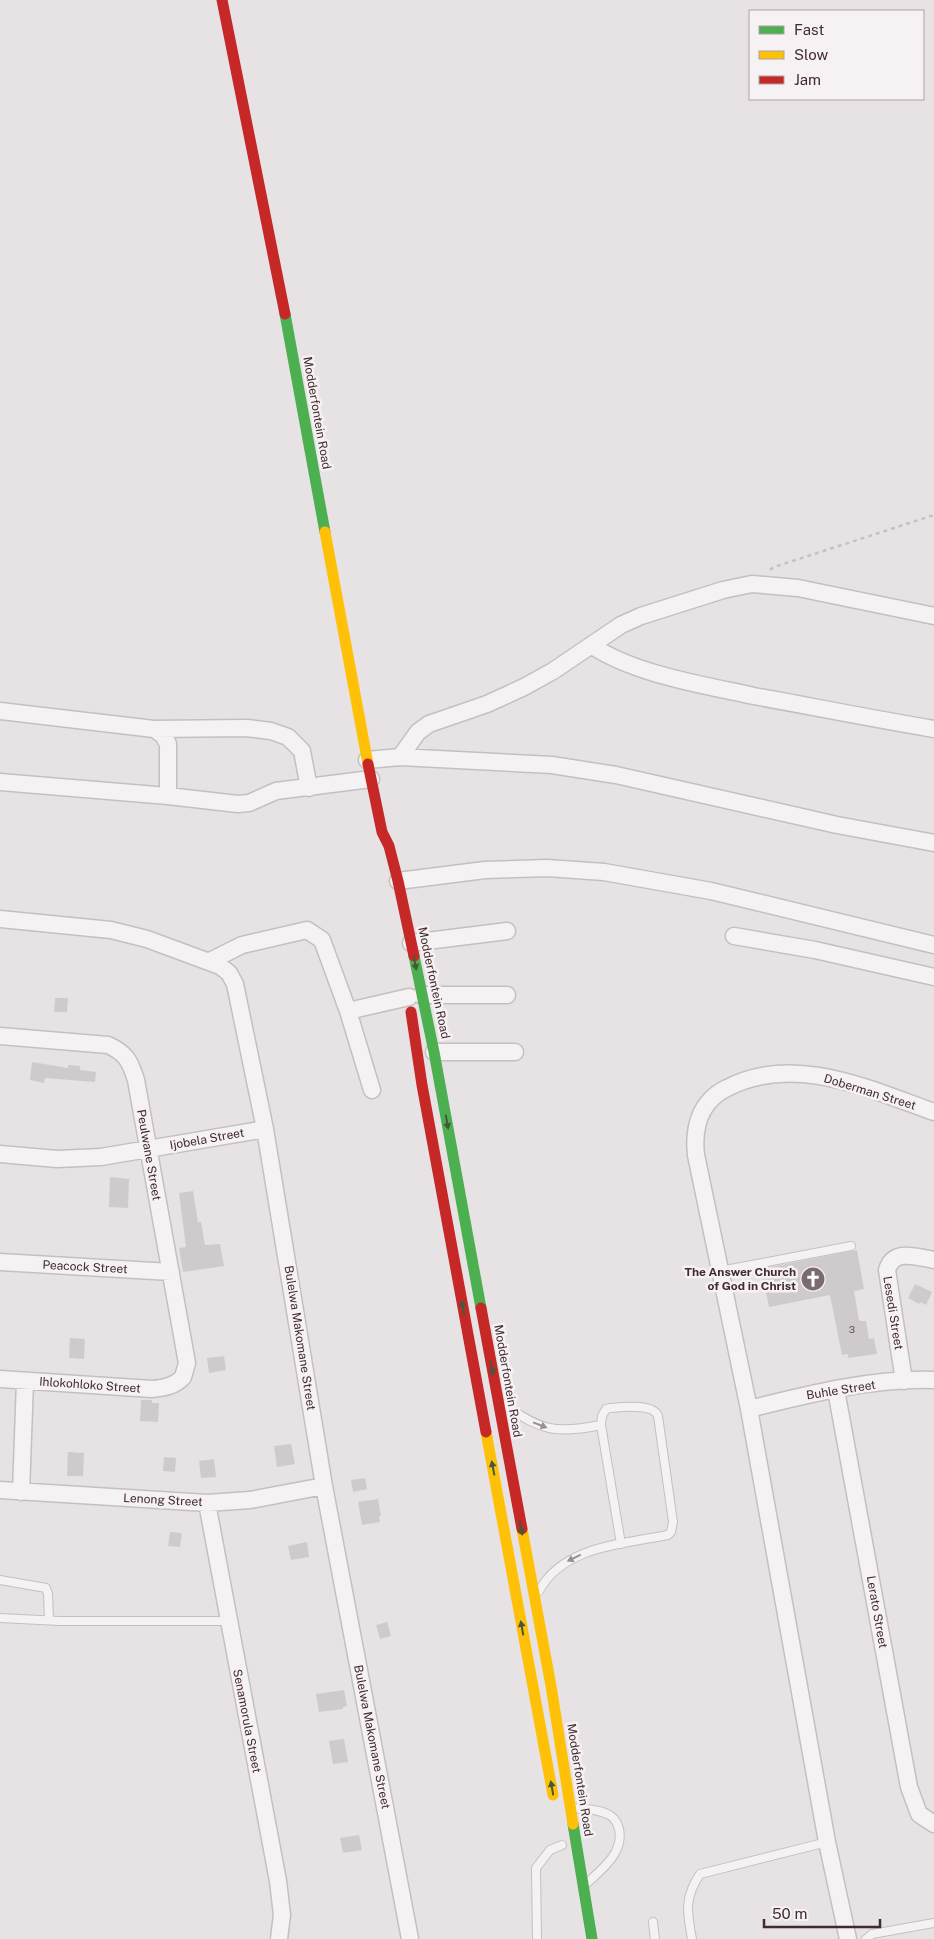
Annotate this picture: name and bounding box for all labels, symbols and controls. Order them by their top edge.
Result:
legend [749,10,924,100]
text: Fast [794,21,824,38]
text: Slow [794,46,829,63]
text: Jam [794,71,821,88]
street label: Modderfontein Road [300,356,334,470]
street label: Modderfontein Road [415,926,453,1040]
one-way arrow [411,955,419,970]
street label: Doberman Street [822,1071,918,1113]
street label: Peulwane Street [134,1108,164,1202]
one-way arrow [443,1115,451,1131]
street label: Ijobela Street [169,1125,246,1152]
street label: Peacock Street [42,1258,128,1276]
street label: Bulelwa Makomane Street [282,1265,318,1412]
place label: The Answer Church of God in Christ [685,1265,796,1293]
church icon: The Answer Church of God in Christ [800,1266,826,1292]
street label: Lesedi Street [880,1275,906,1351]
one-way arrow [459,1300,467,1316]
house number: 3 [849,1323,855,1335]
street label: Modderfontein Road [491,1324,525,1438]
one-way arrow [488,1360,496,1376]
street label: Ihlokohloko Street [39,1374,142,1396]
street label: Buhle Street [805,1378,877,1402]
one-way arrow [533,1422,547,1430]
one-way arrow [488,1460,496,1476]
street label: Lenong Street [123,1491,203,1509]
one-way arrow [518,1520,526,1536]
one-way arrow [567,1554,581,1562]
street label: Lerato Street [864,1575,890,1650]
one-way arrow [518,1620,526,1636]
street label: Bulelwa Makomane Street [351,1664,393,1811]
street label: Senamorula Street [230,1668,264,1774]
street label: Modderfontein Road [564,1723,596,1837]
one-way arrow [547,1779,555,1795]
scale bar [764,1896,880,1928]
text: 50 m [772,1905,807,1922]

